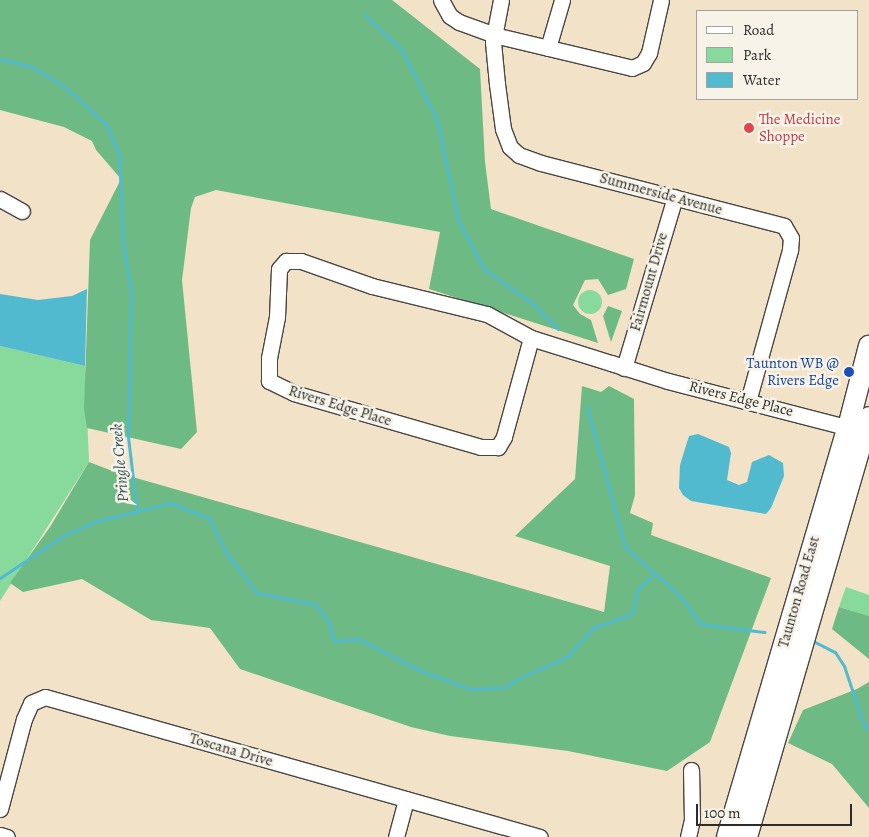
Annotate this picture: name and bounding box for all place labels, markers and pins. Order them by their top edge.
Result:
place label: The Medicine Shoppe [759,110,840,145]
marker: The Medicine Shoppe [743,122,755,134]
place label: Taunton WB @ Rivers Edge [746,354,839,389]
marker: Taunton WB @ Rivers Edge [843,366,855,378]

